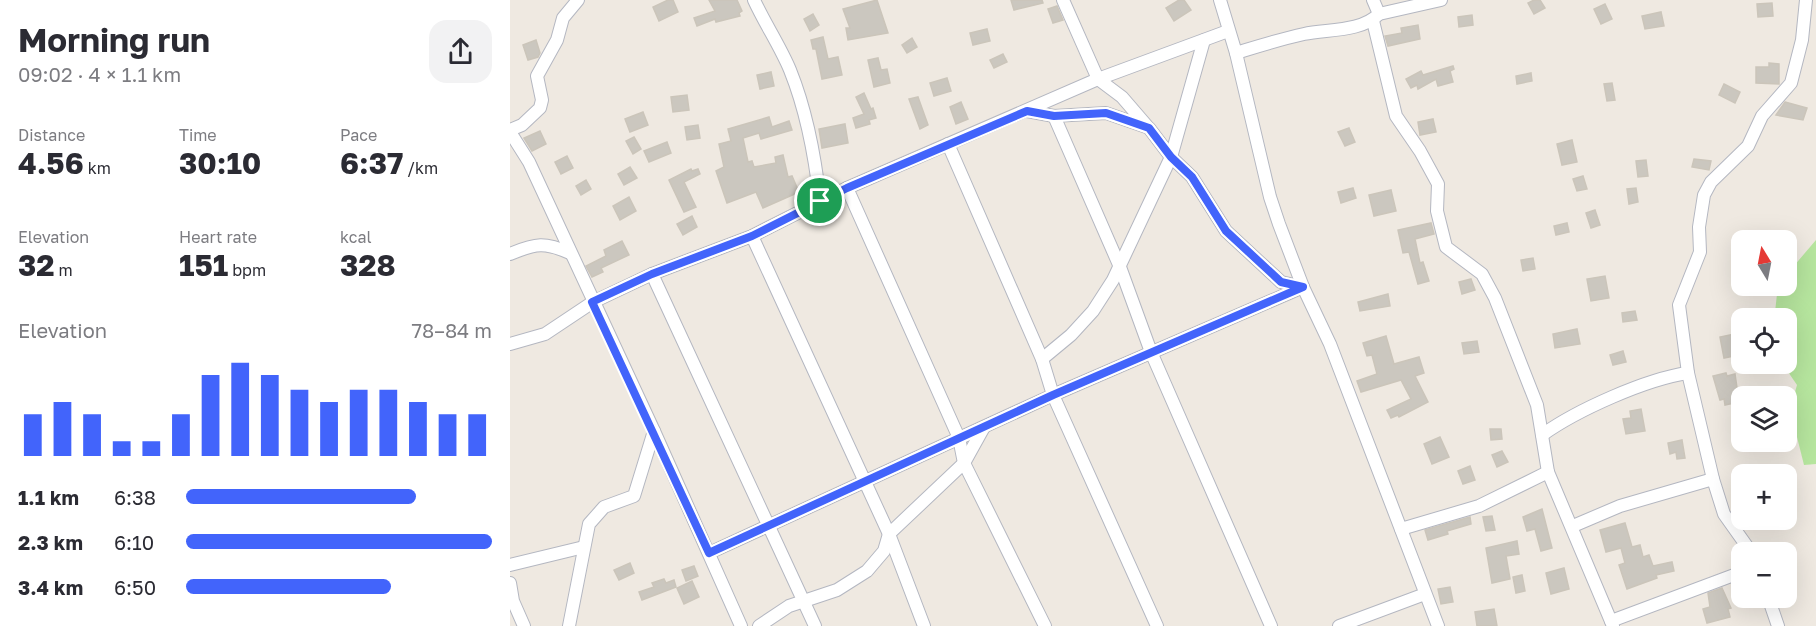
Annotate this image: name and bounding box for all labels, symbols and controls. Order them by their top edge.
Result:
text: Morning run [18,20,210,59]
button: share [429,20,492,83]
text: 09:02 · 4 × 1.1 km [18,62,181,86]
text: Distance [18,125,85,145]
text: Time [179,125,217,145]
text: Pace [340,125,377,145]
text: 4.56 [18,145,84,181]
text: 30:10 [179,145,261,181]
text: 6:37 [340,145,403,181]
text: km [84,158,111,178]
text: /km [403,158,438,178]
pin [794,175,845,226]
icon: arrive [803,184,836,217]
text: Elevation [18,227,89,247]
text: Heart rate [179,227,257,247]
text: kcal [340,227,372,247]
north arrow [1731,230,1797,296]
map controls [1731,230,1797,608]
text: 32 [18,247,55,283]
text: 151 [179,247,228,283]
text: 328 [340,247,396,283]
text: m [55,260,73,280]
text: bpm [228,260,266,280]
button: locate [1731,308,1797,374]
text: Elevation [18,318,107,342]
text: 78–84 m [412,318,492,342]
button: layers [1731,386,1797,452]
button: + [1731,464,1797,530]
text: 1.1 km [18,485,79,509]
text: 6:38 [114,485,156,509]
text: 2.3 km [18,530,83,554]
text: 6:10 [114,530,154,554]
button: − [1731,542,1797,608]
text: 3.4 km [18,575,83,599]
text: 6:50 [114,575,156,599]

